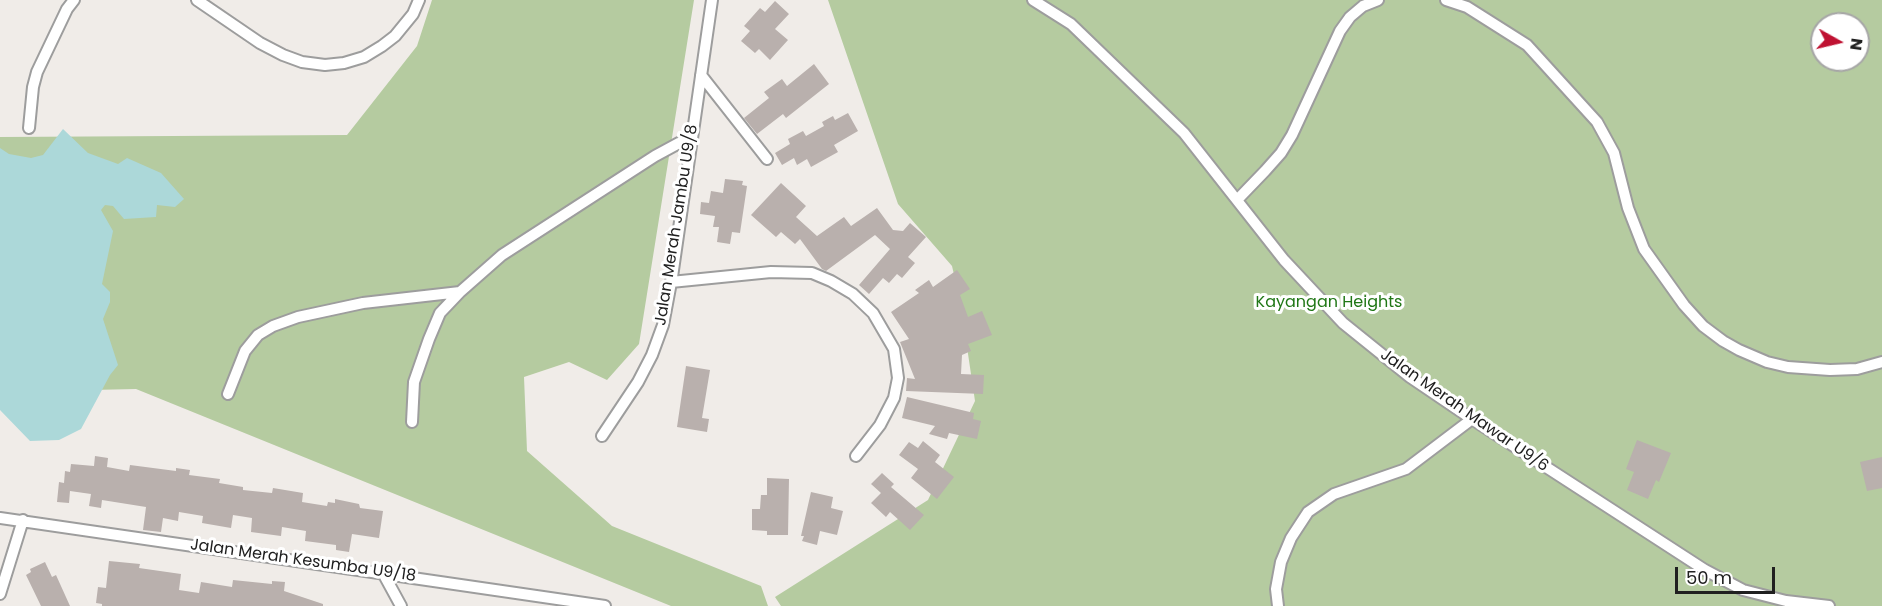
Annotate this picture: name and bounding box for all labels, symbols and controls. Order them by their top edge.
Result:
north arrow [1810,12,1870,72]
text: N [1844,37,1869,52]
street label: Jalan Merah Jambu U9/8 [652,123,702,327]
park label: Kayangan Heights [1256,293,1402,313]
street label: Jalan Merah Mawar U9/6 [1376,345,1552,477]
street label: Jalan Merah Kesumba U9/18 [189,536,417,586]
scale bar [1678,555,1778,593]
text: 50 m [1686,565,1732,590]

